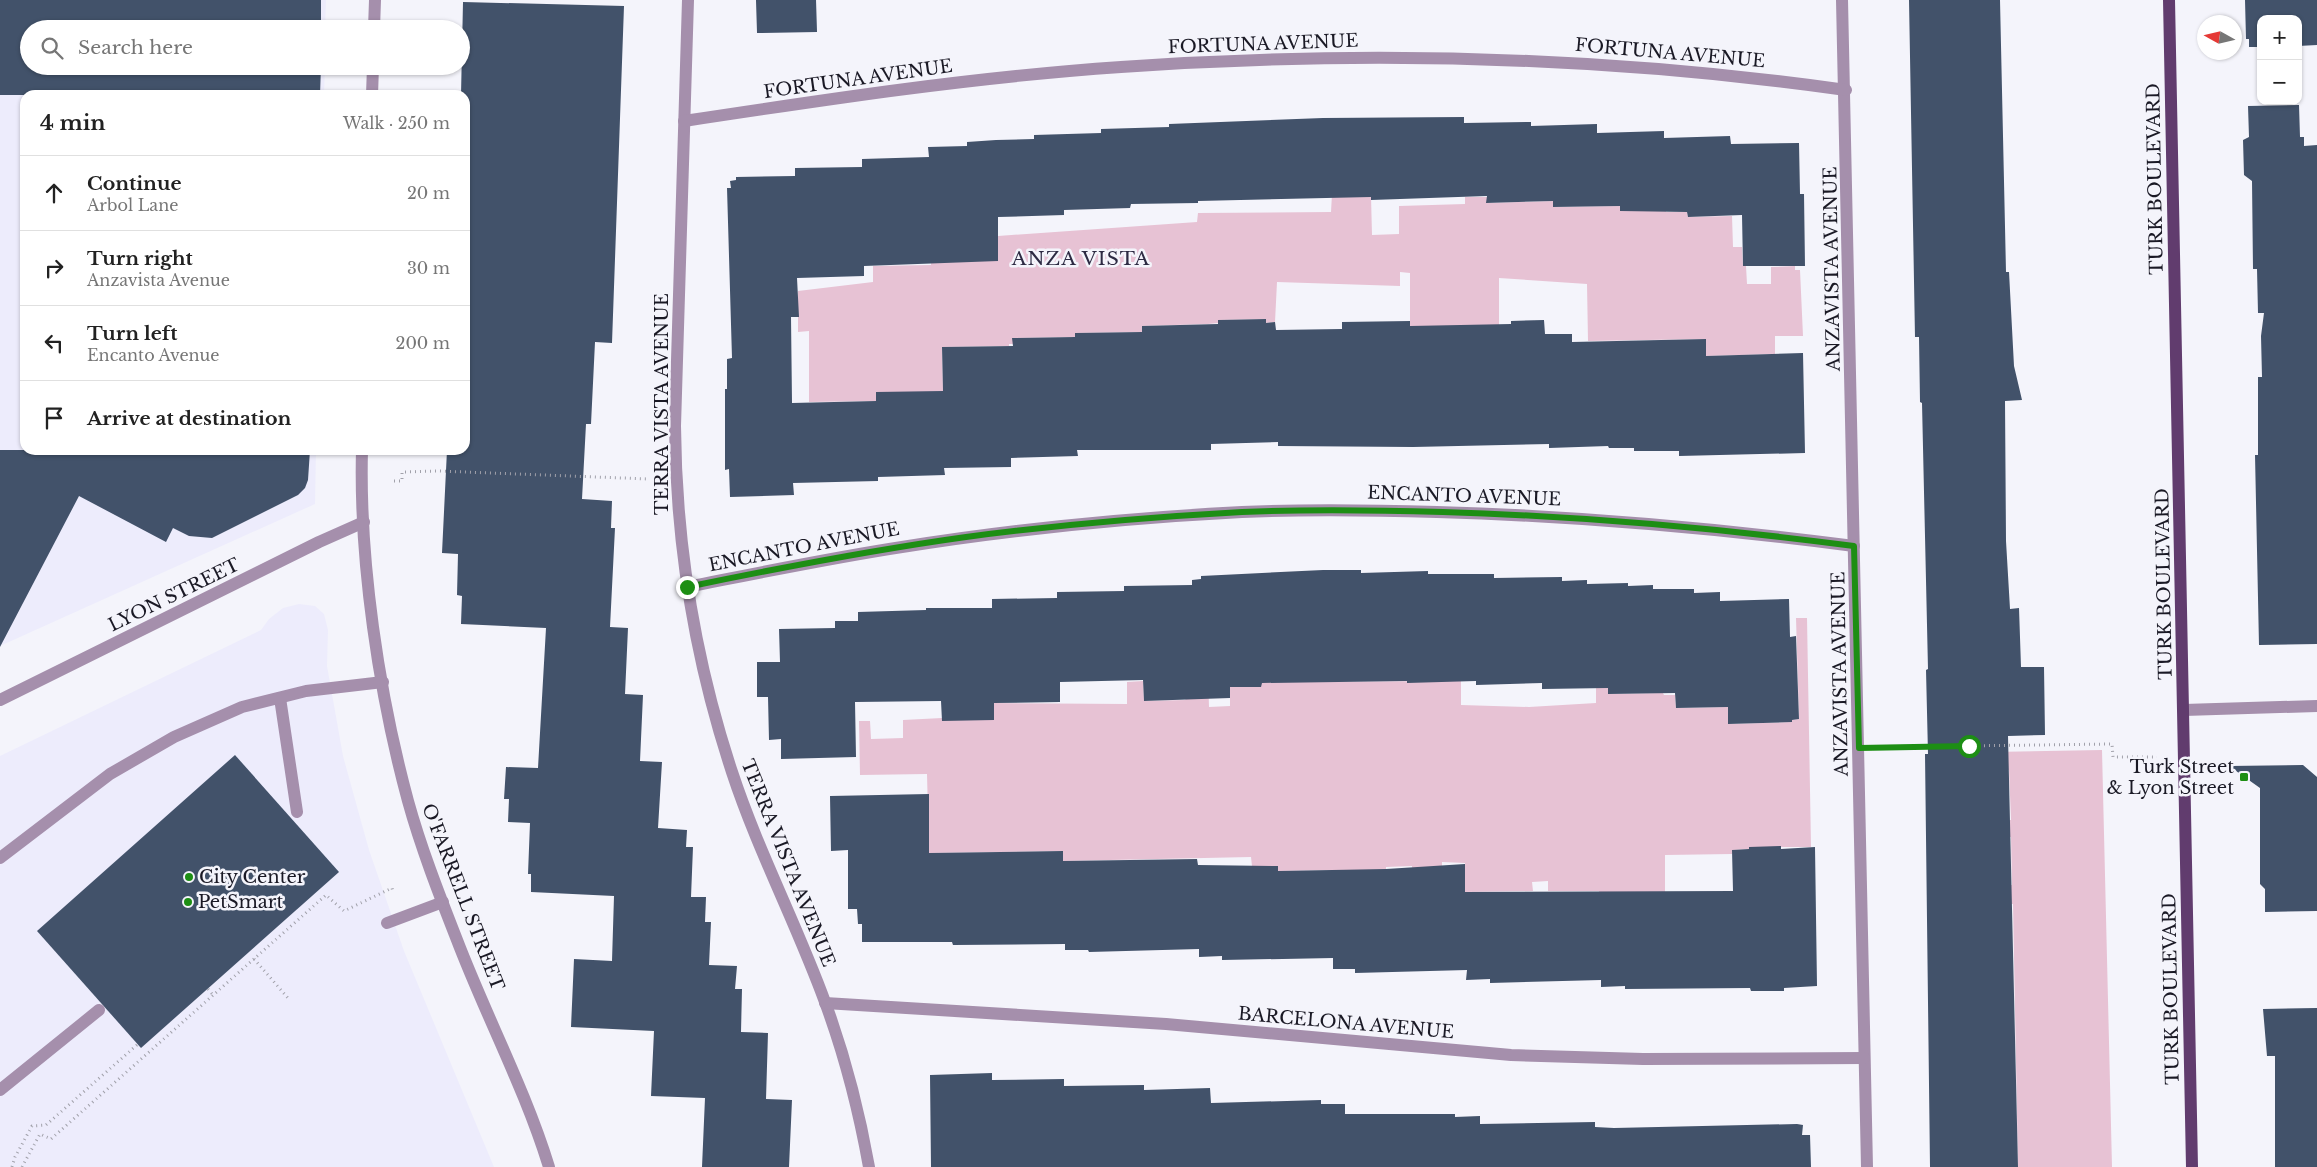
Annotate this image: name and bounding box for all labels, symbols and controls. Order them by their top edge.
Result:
north arrow [2197,15,2242,60]
map controls [2257,15,2302,105]
button: + [2257,15,2302,60]
search box [20,20,470,75]
street label: FORTUNA AVENUE [1167,30,1359,58]
icon: search [38,34,66,62]
street label: FORTUNA AVENUE [1574,34,1766,72]
text: Search here [78,36,193,59]
street label: FORTUNA AVENUE [762,55,954,103]
button: − [2257,60,2302,105]
street label: TURK BOULEVARD [2142,83,2168,275]
text: 4 min [40,110,106,136]
text: Walk · 250 m [343,113,450,133]
street label: ANZAVISTA AVENUE [1819,166,1845,373]
text: Continue [87,172,182,195]
icon: ahead [40,179,68,207]
text: 20 m [407,183,450,203]
text: Arbol Lane [87,195,178,215]
text: Turn right [87,247,193,270]
district label: ANZA VISTA [1011,247,1150,270]
icon: right [40,254,68,282]
text: 30 m [407,258,450,278]
text: Anzavista Avenue [87,270,230,290]
street label: TERRA VISTA AVENUE [651,293,673,515]
text: Turn left [87,322,178,345]
icon: left [40,329,68,357]
text: 200 m [396,333,450,353]
text: Encanto Avenue [87,345,220,365]
icon: arrive [40,404,68,432]
text: Arrive at destination [87,407,291,430]
street label: ENCANTO AVENUE [1367,482,1561,510]
street label: TURK BOULEVARD [2151,488,2177,680]
street label: ENCANTO AVENUE [707,518,901,576]
street label: LYON STREET [105,554,244,636]
street label: ANZAVISTA AVENUE [1827,571,1853,778]
route end [676,576,699,599]
route start [1958,735,1981,758]
street label: TERRA VISTA AVENUE [736,756,840,970]
place label: Turk Street & Lyon Street [2107,756,2234,799]
marker: Turk Street & Lyon Street [2238,771,2250,783]
street label: O'FARRELL STREET [417,800,509,994]
place label: City Center [199,866,306,888]
marker: City Center [183,871,195,883]
place label: PetSmart [198,891,283,913]
street label: TURK BOULEVARD [2158,893,2184,1085]
marker: PetSmart [182,896,194,908]
street label: BARCELONA AVENUE [1237,1003,1455,1043]

